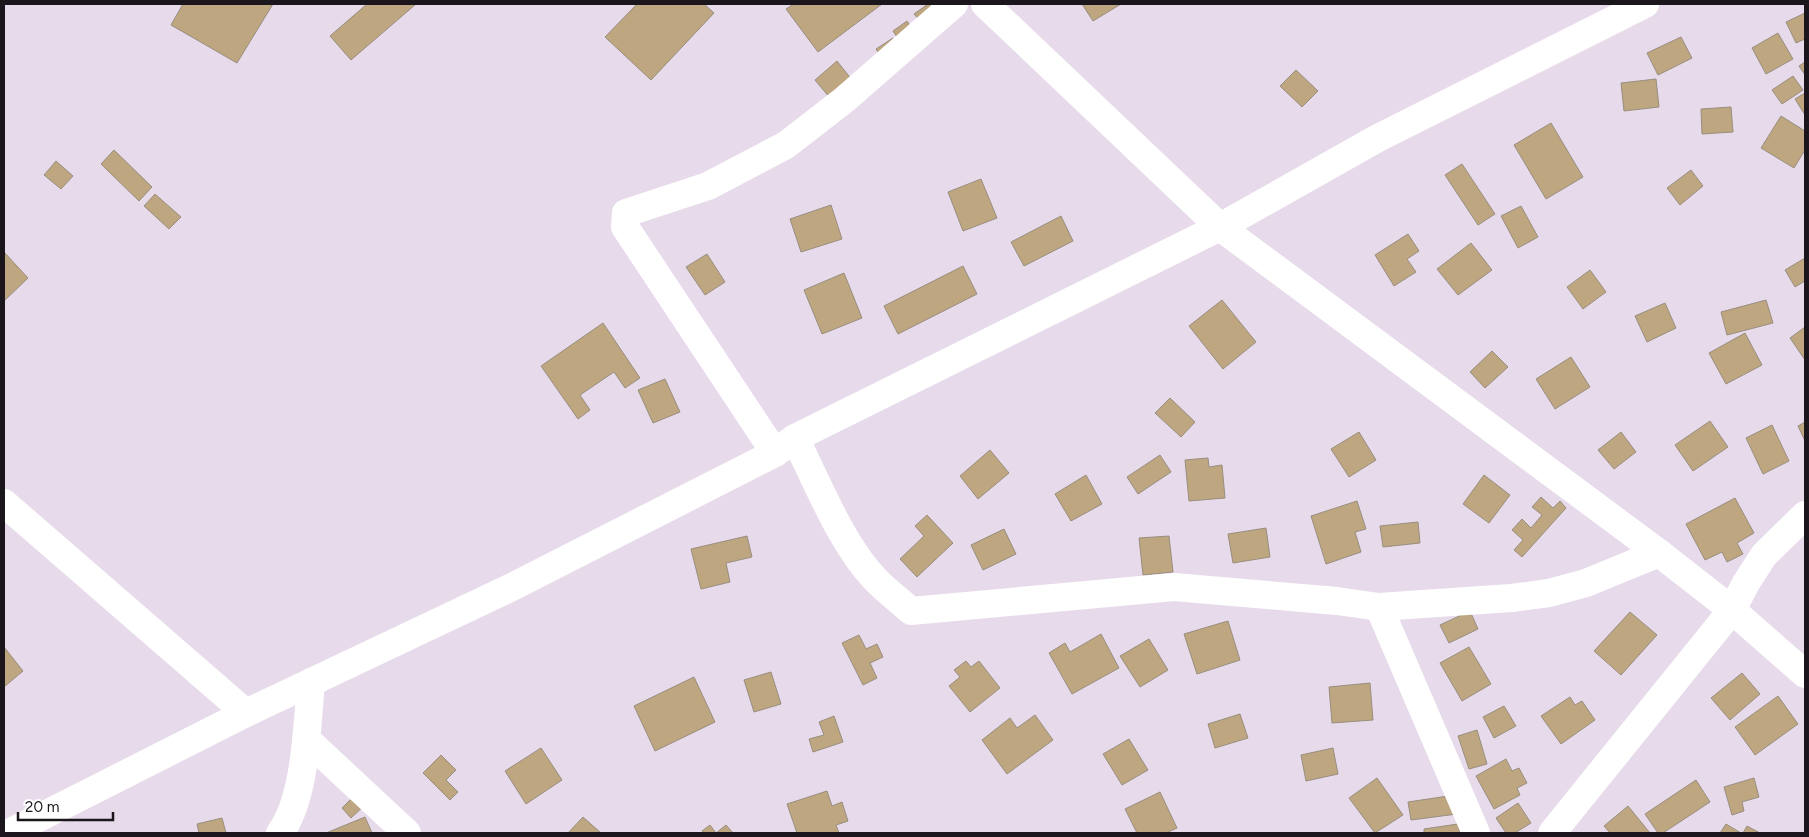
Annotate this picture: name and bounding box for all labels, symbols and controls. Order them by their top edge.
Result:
scale bar [18,790,112,822]
text: 20 m [25,798,59,816]

